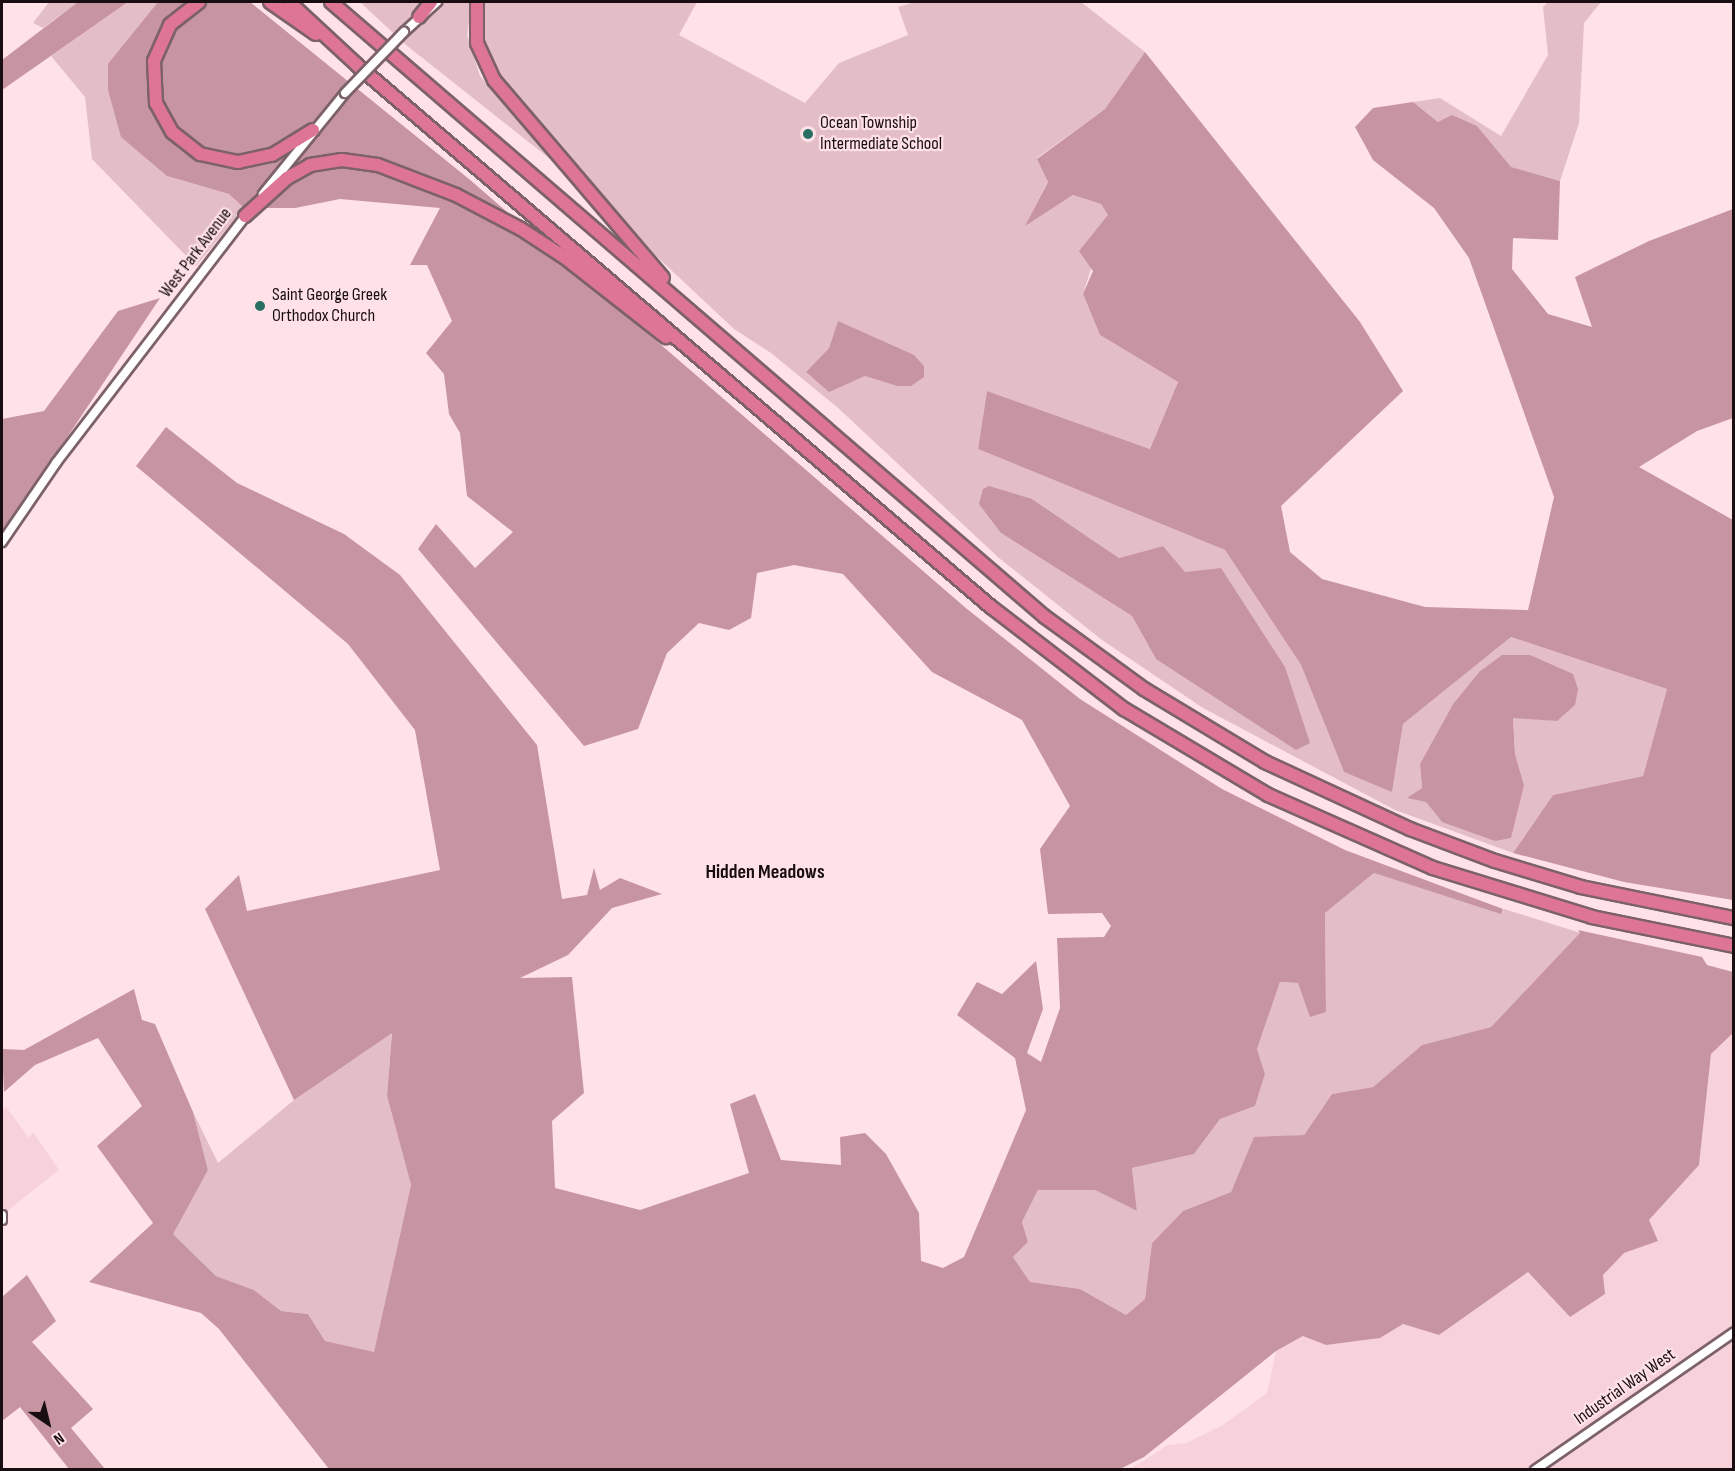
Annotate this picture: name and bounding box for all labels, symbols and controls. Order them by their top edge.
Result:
place label: Ocean Township Intermediate School [820,113,942,156]
marker: Ocean Township Intermediate School [801,127,815,141]
street label: West Park Avenue [155,204,237,302]
place label: Saint George Greek Orthodox Church [272,285,387,328]
marker: Saint George Greek Orthodox Church [253,299,267,313]
district label: Hidden Meadows [705,860,825,884]
street label: Industrial Way West [1570,1344,1680,1430]
north arrow [18,1393,78,1453]
text: N [50,1428,68,1448]

